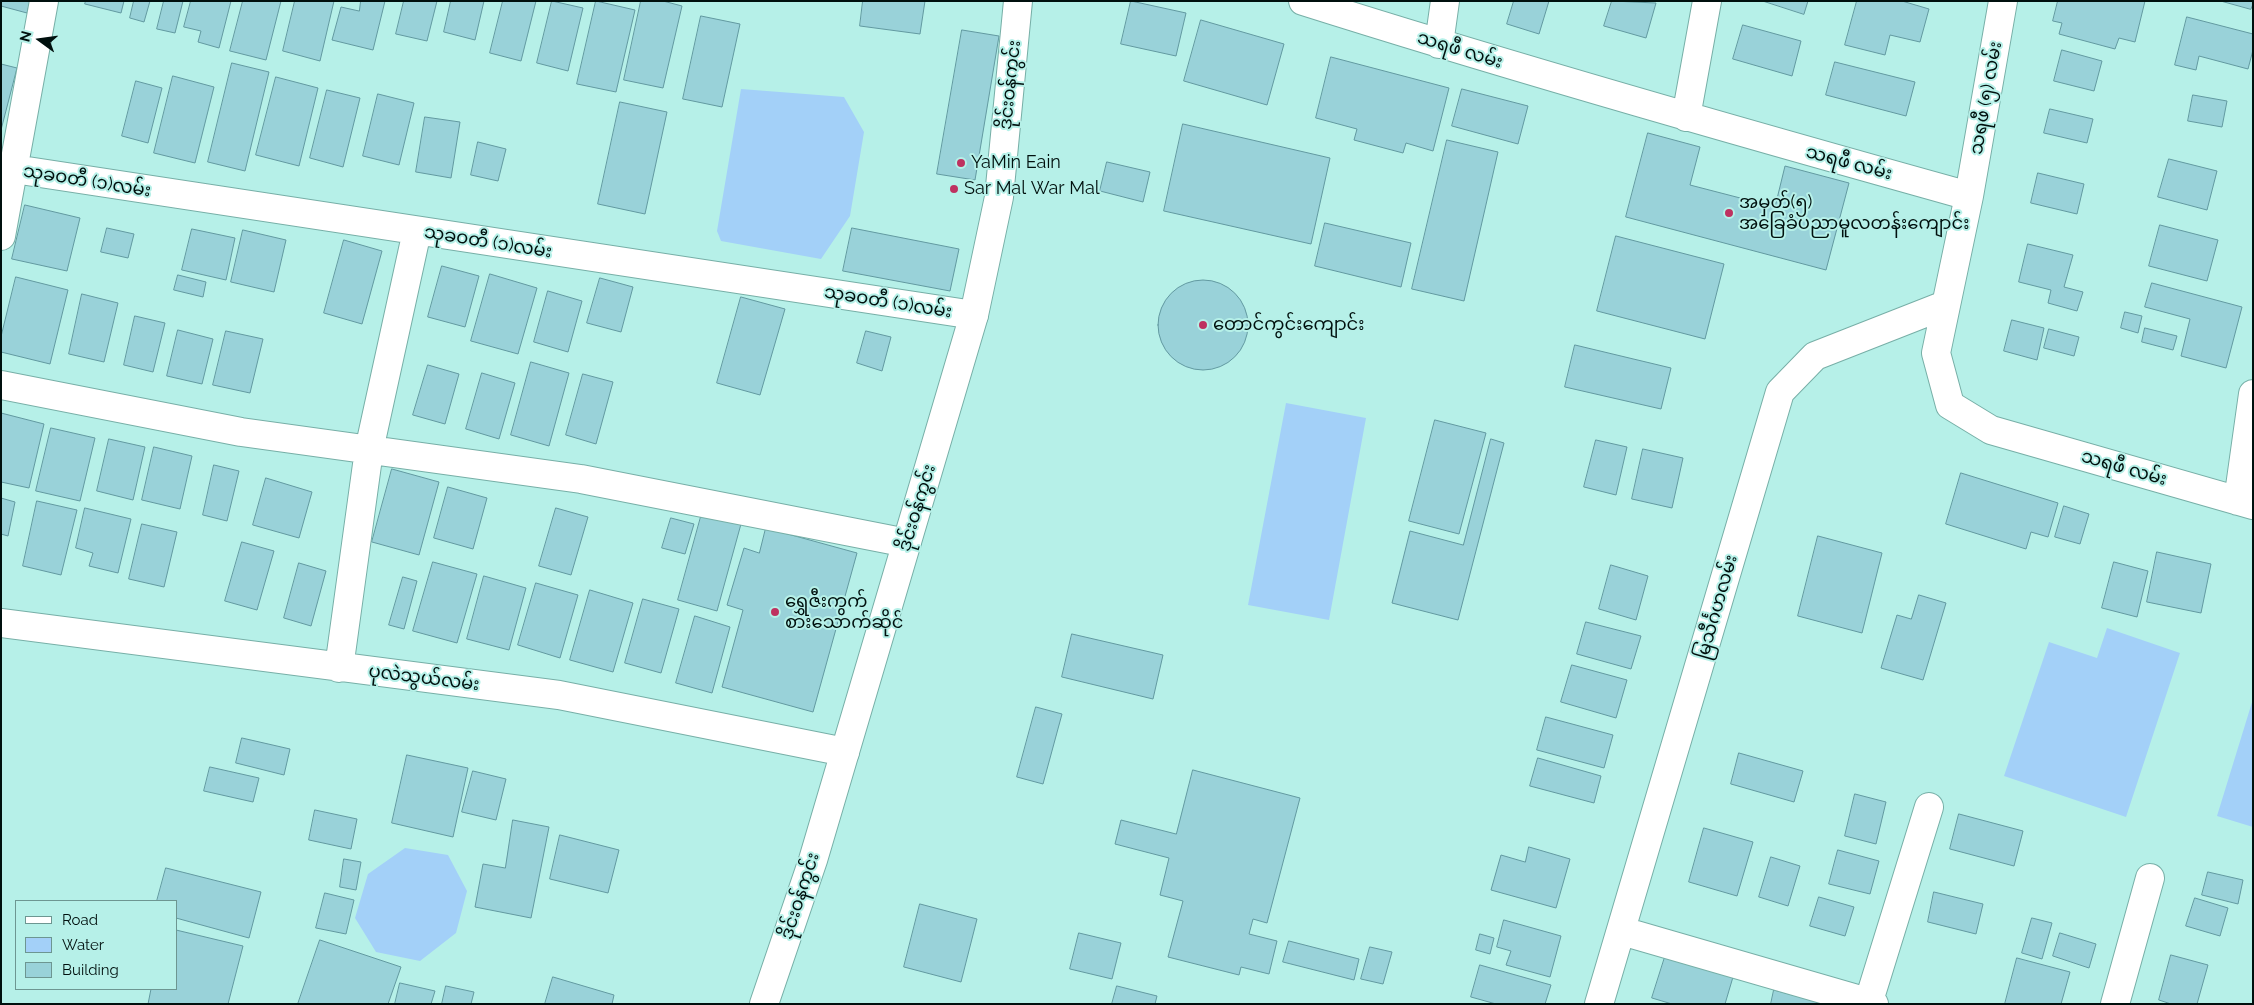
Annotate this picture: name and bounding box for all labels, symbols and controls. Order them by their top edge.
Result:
north arrow [15,15,65,65]
street label: သရဖီ လမ်း [1415,27,1505,73]
text: N [16,29,35,43]
street label: ဒိုင်းဝန်ကွင်း [995,39,1025,131]
street label: သရဖီ (၅) လမ်း [1965,40,2007,156]
street label: သရဖီ လမ်း [1804,141,1894,185]
place label: YaMin Eain [971,152,1061,174]
marker: YaMin Eain [955,157,967,169]
street label: သုခဝတီ (၁)လမ်း [22,160,152,202]
place label: Sar Mal War Mal [964,178,1100,200]
marker: Sar Mal War Mal [948,183,960,195]
place label: အမှတ်(၅) အခြေခံပညာမူလတန်းကျောင်း [1739,192,1969,234]
marker: အမှတ်(၅) အခြေခံပညာမူလတန်းကျောင်း [1723,207,1735,219]
street label: သုခဝတီ (၁)လမ်း [423,221,553,263]
street label: သုခဝတီ (၁)လမ်း [823,281,953,323]
place label: တောင်ကွင်းကျောင်း [1213,314,1365,336]
marker: တောင်ကွင်းကျောင်း [1197,319,1209,331]
street label: သရဖီ လမ်း [2079,445,2169,491]
street label: ဒိုင်းဝန်ကွင်း [894,462,940,554]
street label: မြသီင်္ဂဟလမ်း [1692,552,1742,662]
place label: ရွှေဇီးကွက် စားသောက်ဆိုင် [785,591,903,634]
marker: ရွှေဇီးကွက် စားသောက်ဆိုင် [769,606,781,618]
street label: ပုလဲသွယ်လမ်း [367,660,481,696]
street label: ဒိုင်းဝန်ကွင်း [776,850,824,942]
legend [15,900,178,990]
text: Road [62,911,98,929]
text: Water [62,936,104,954]
text: Building [62,961,119,979]

